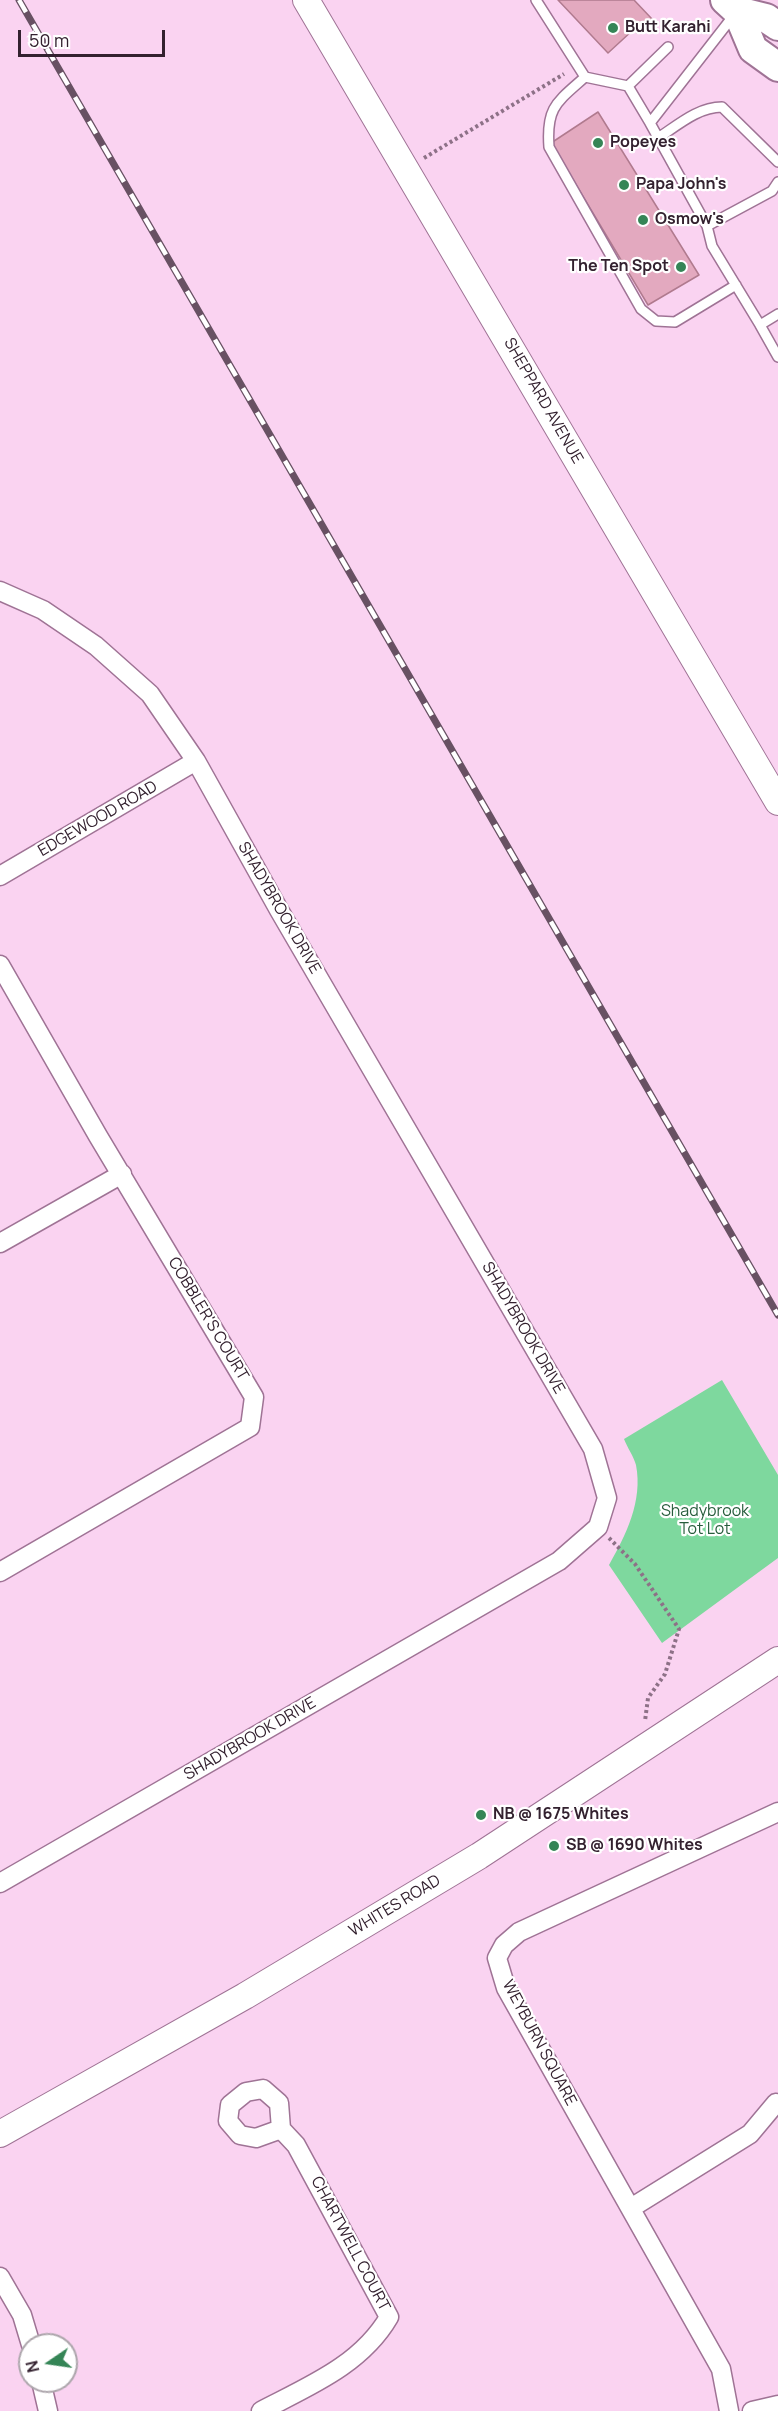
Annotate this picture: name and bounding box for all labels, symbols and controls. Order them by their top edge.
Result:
scale bar [21,18,168,56]
place label: Butt Karahi [625,18,711,38]
marker: Butt Karahi [606,21,620,35]
text: 50 m [29,28,69,52]
place label: Popeyes [610,133,676,153]
marker: Popeyes [591,136,605,150]
place label: Papa John's [636,175,726,195]
marker: Papa John's [617,178,631,192]
place label: Osmow's [655,210,724,230]
marker: Osmow's [636,213,650,227]
place label: The Ten Spot [568,257,669,277]
marker: The Ten Spot [674,260,688,274]
street label: SHEPPARD AVENUE [499,335,587,467]
street label: EDGEWOOD ROAD [35,777,161,861]
street label: SHADYBROOK DRIVE [233,839,325,977]
street label: COBBLER'S COURT [164,1254,252,1384]
street label: SHADYBROOK DRIVE [477,1259,569,1397]
park label: Shadybrook Tot Lot [661,1502,749,1540]
street label: SHADYBROOK DRIVE [181,1693,319,1785]
place label: NB @ 1675 Whites [493,1805,629,1825]
marker: NB @ 1675 Whites [474,1808,488,1822]
place label: SB @ 1690 Whites [566,1836,703,1856]
marker: SB @ 1690 Whites [547,1839,561,1853]
street label: WHITES ROAD [346,1871,444,1941]
street label: WEYBURN SQUARE [498,1977,580,2109]
street label: CHARTWELL COURT [306,2173,394,2315]
north arrow [18,2333,78,2393]
text: N [20,2359,44,2375]

